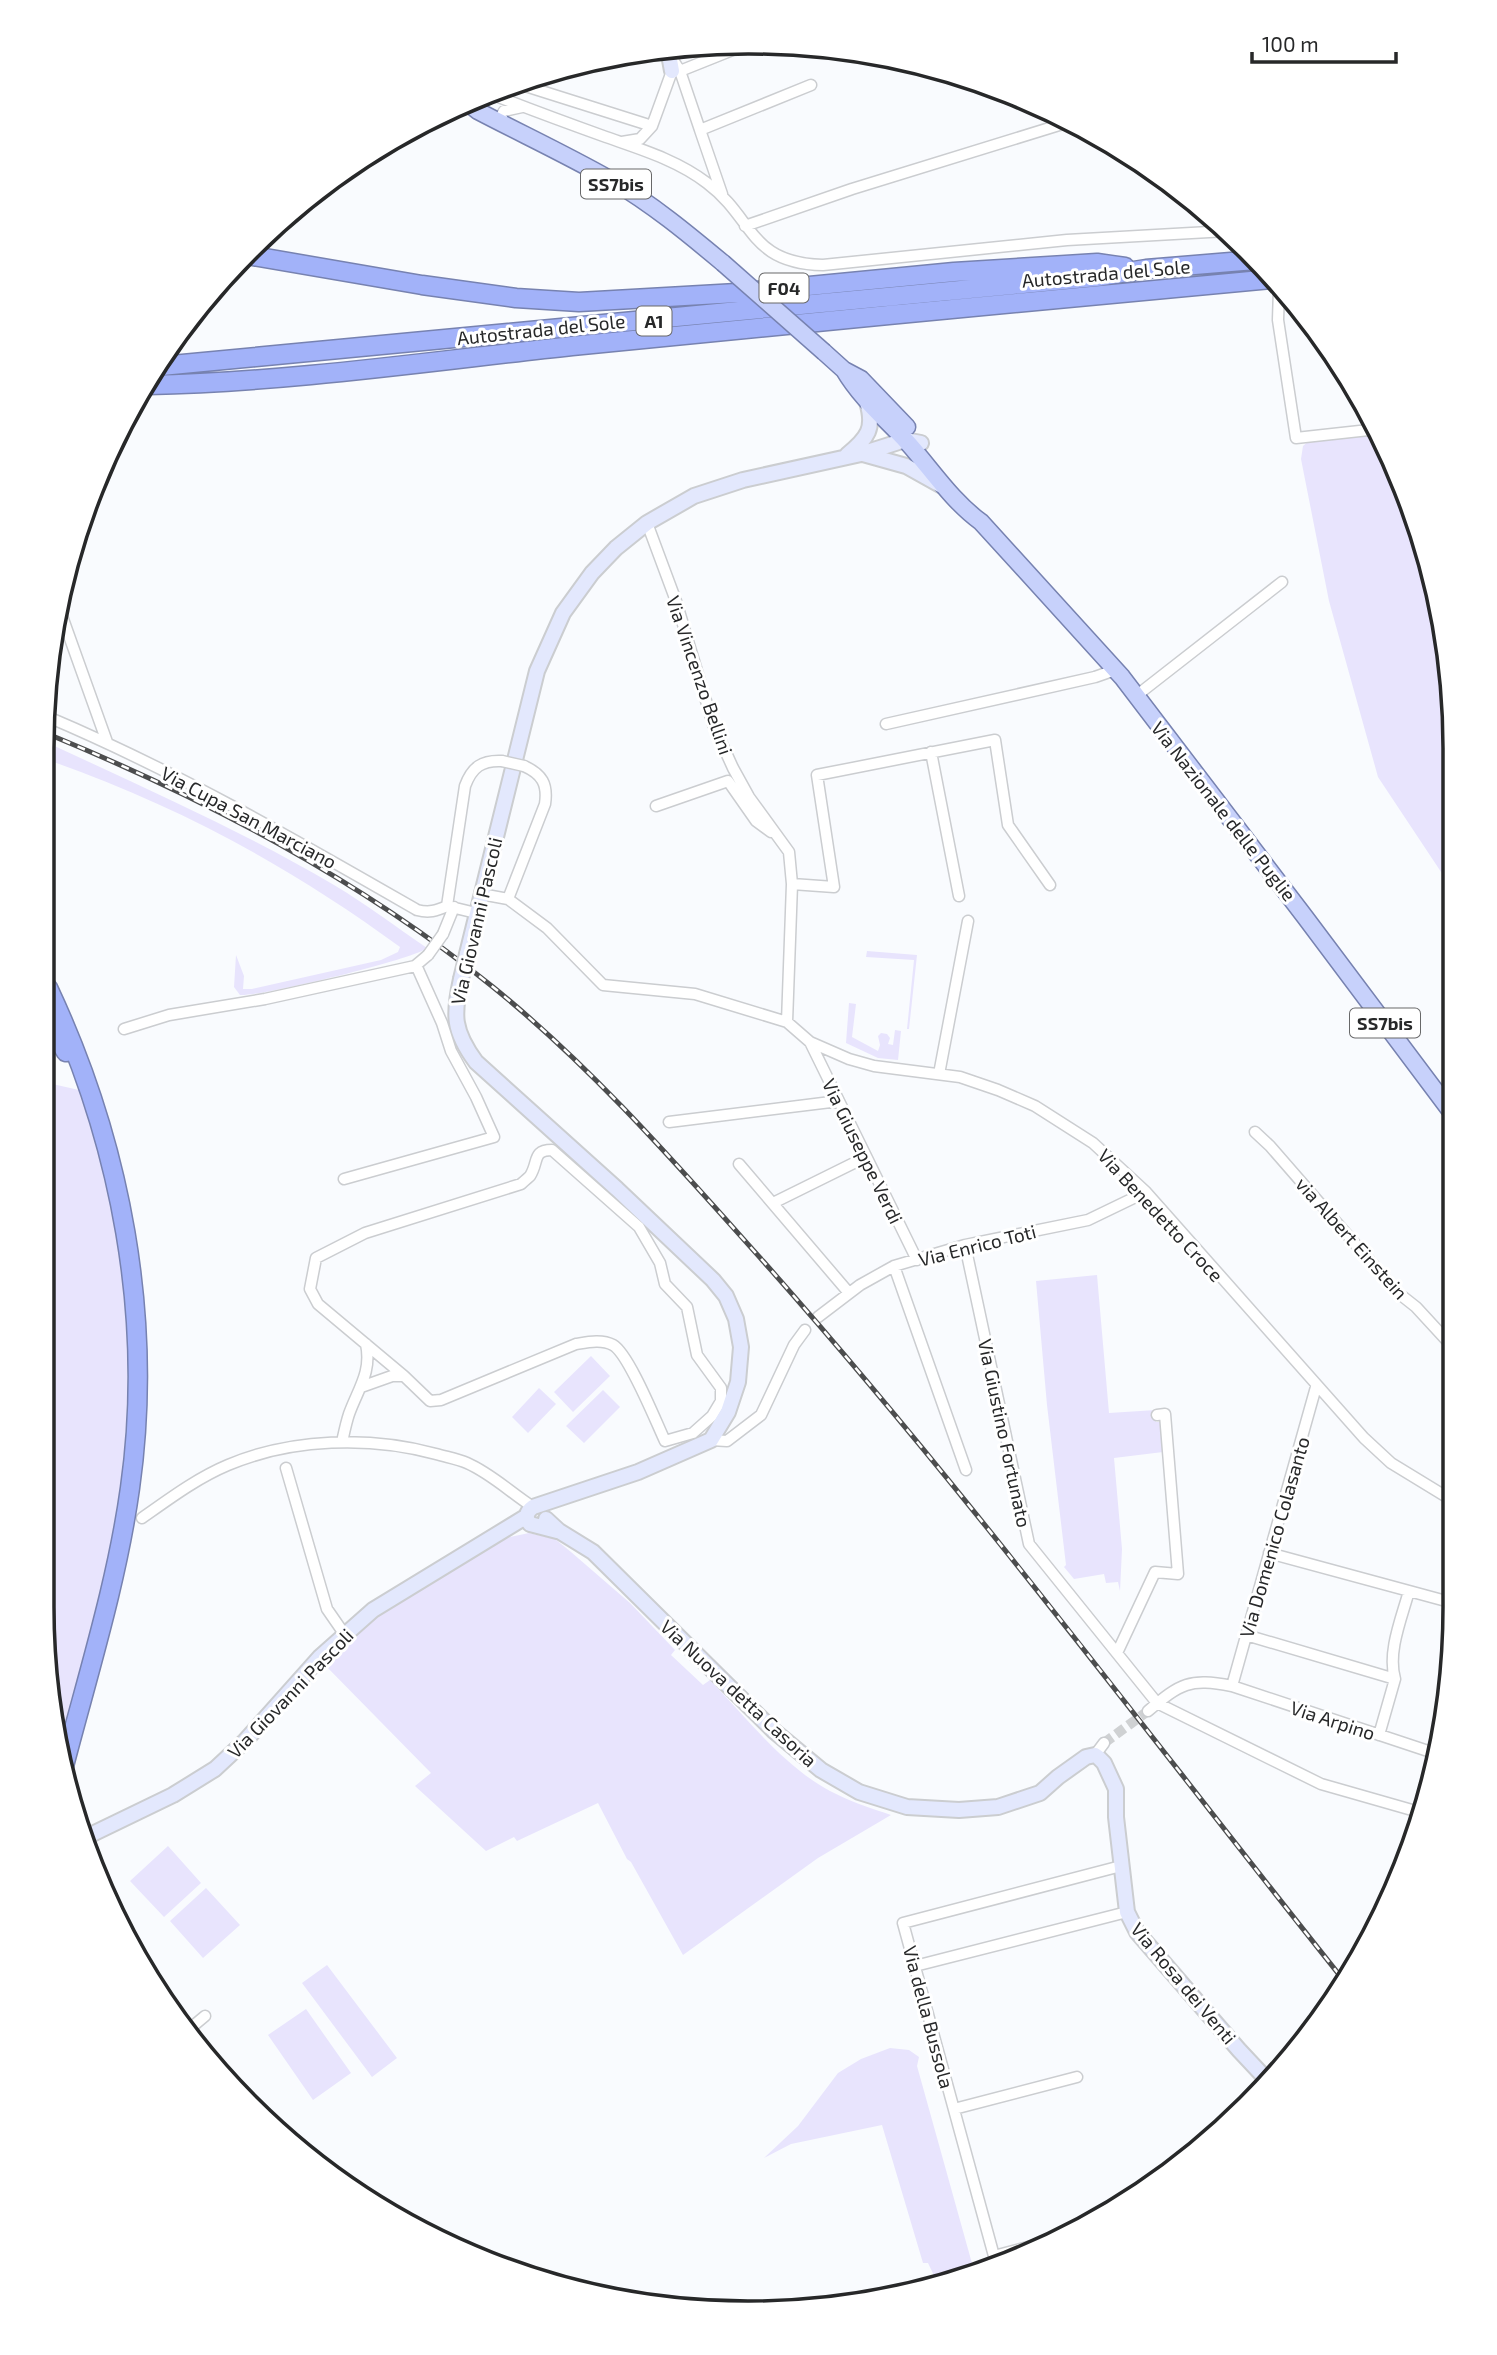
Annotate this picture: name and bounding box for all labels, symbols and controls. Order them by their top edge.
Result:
scale bar [1252,21,1396,65]
text: 100 m [1262,31,1319,56]
road number: SS7bis [581,169,651,198]
street label: Autostrada del Sole [1021,254,1191,292]
road number: F04 [760,274,808,302]
road number: A1 [636,306,672,335]
street label: Autostrada del Sole [456,309,626,349]
street label: Via Vincenzo Bellini [662,592,738,758]
street label: Via Nazionale delle Puglie [1147,717,1301,905]
street label: Via Cupa San Marciano [157,761,341,873]
street label: Via Giovanni Pascoli [446,835,506,1007]
road number: SS7bis [1350,1008,1420,1038]
street label: Via Giuseppe Verdi [818,1075,908,1227]
street label: Via Benedetto Croce [1094,1144,1228,1286]
street label: via Albert Einstein [1291,1172,1413,1304]
street label: Via Enrico Toti [916,1219,1038,1271]
street label: Via Giustino Fortunato [974,1337,1036,1529]
street label: Via Domenico Colasanto [1234,1434,1314,1640]
street label: Via Nuova detta Casoria [656,1615,822,1771]
street label: Via Giovanni Pascoli [222,1623,358,1763]
street label: Via Arpino [1288,1696,1378,1744]
street label: Via Rosa dei Venti [1127,1918,1241,2048]
street label: Via della Bussola [899,1943,959,2091]

